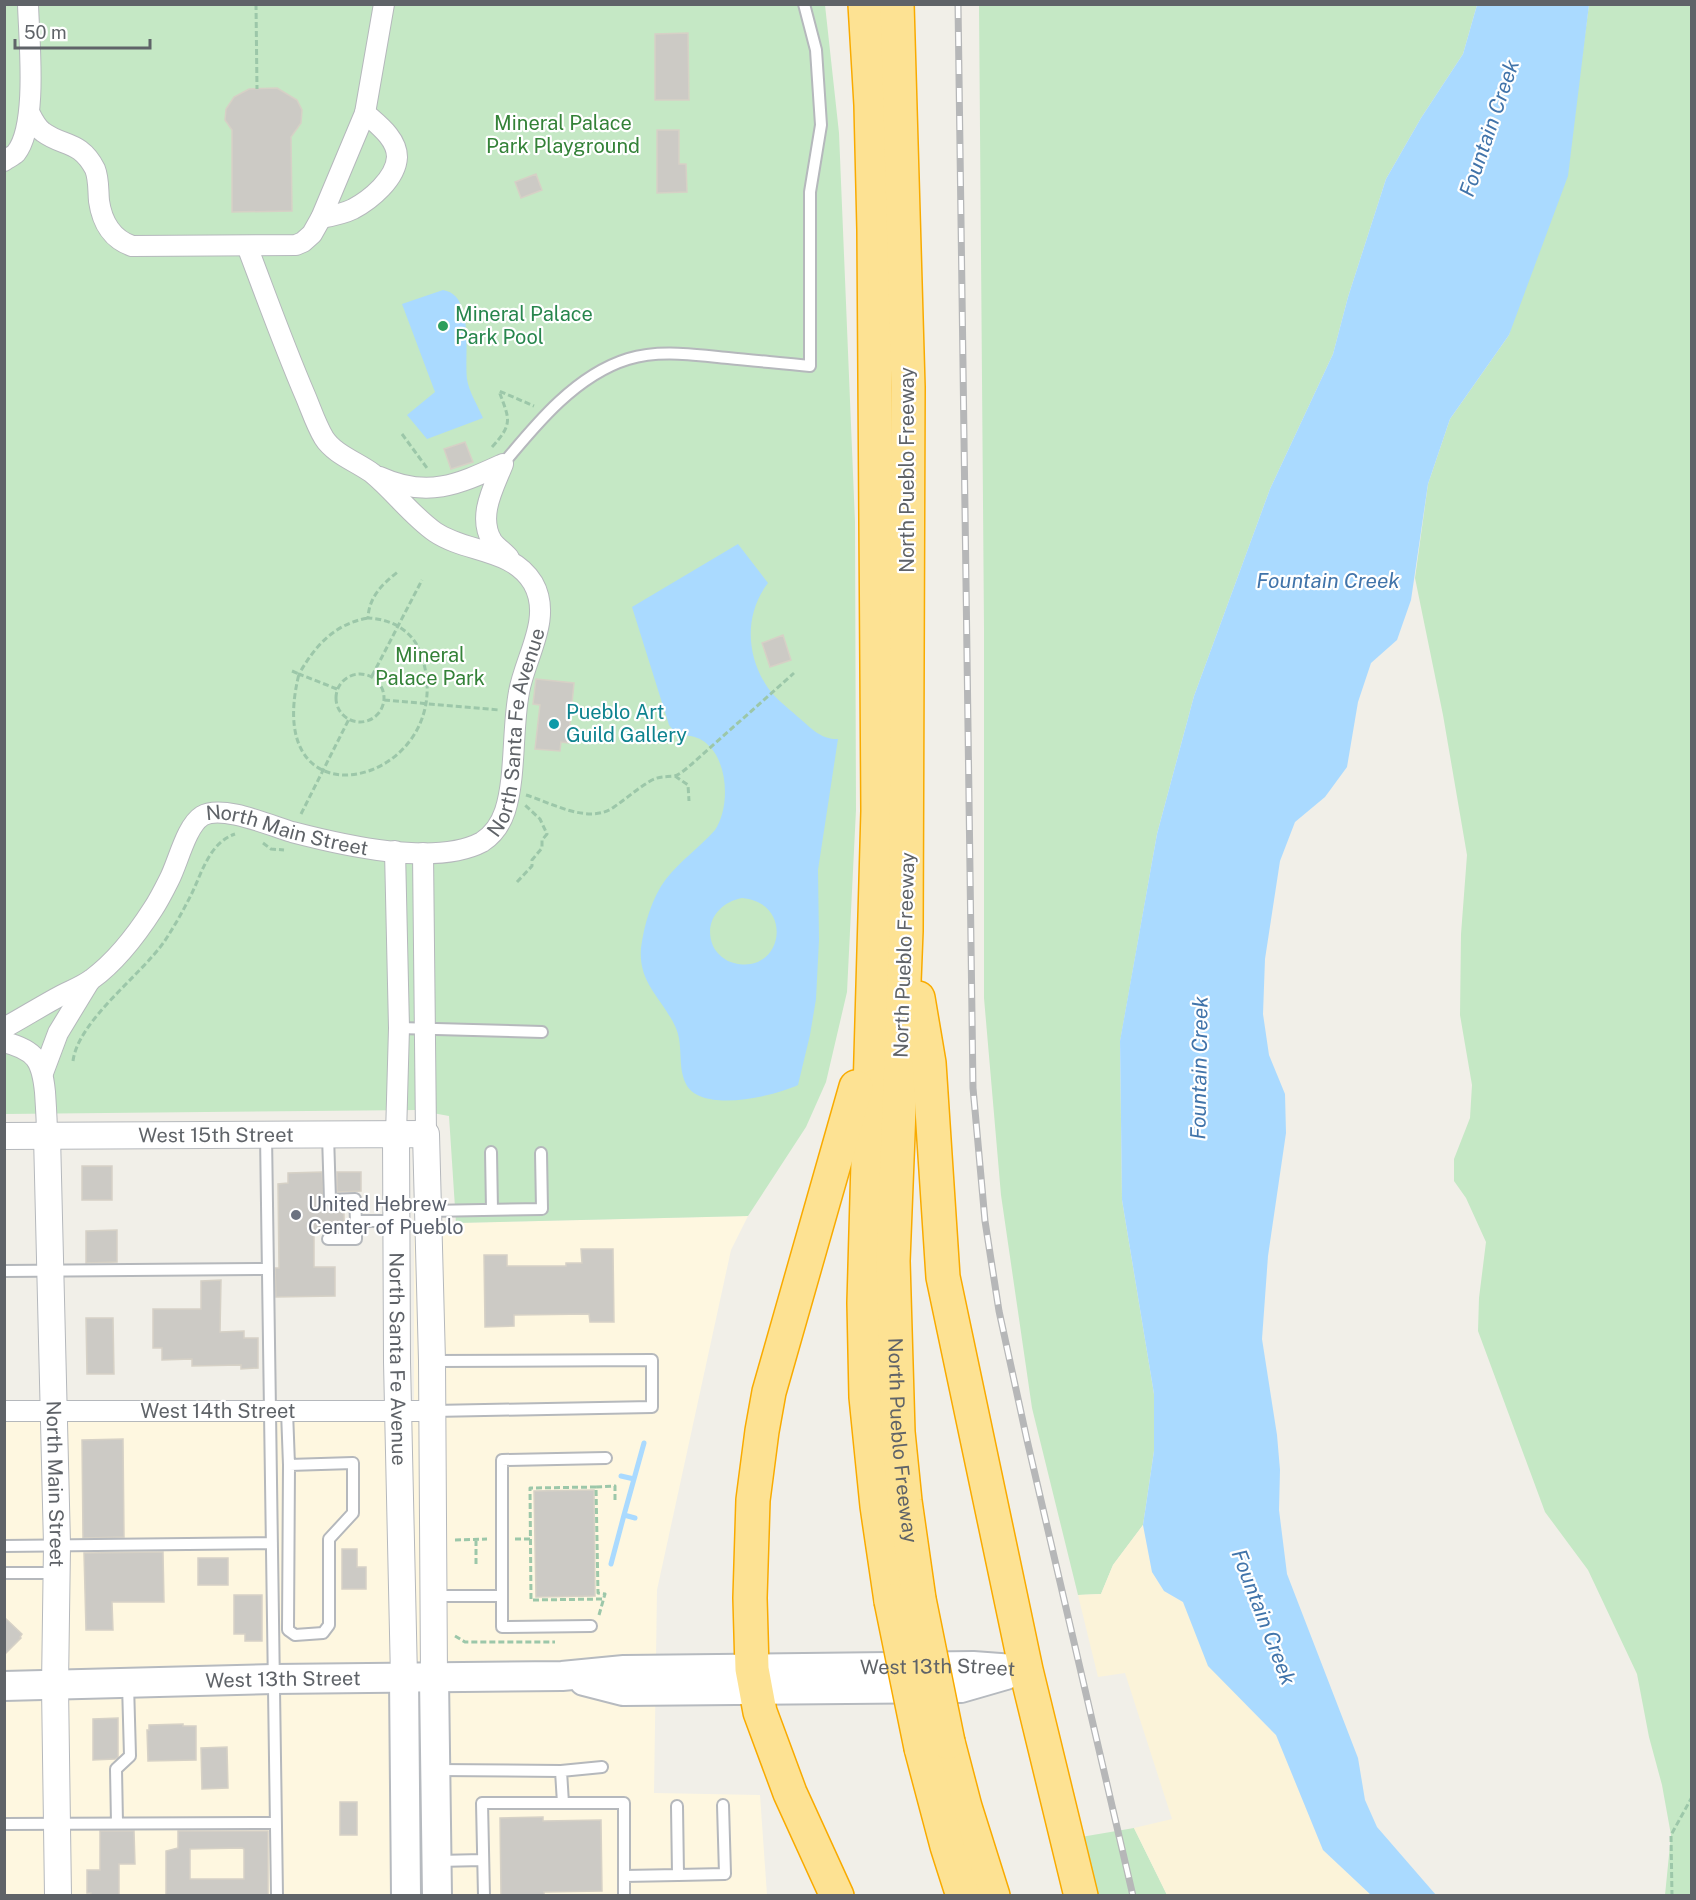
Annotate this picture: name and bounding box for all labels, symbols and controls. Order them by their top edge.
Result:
scale bar [15,12,150,50]
text: 50 m [24,22,67,43]
water label: Fountain Creek [1454,56,1524,200]
park label: Mineral Palace Park Playground [486,111,640,158]
place label: Mineral Palace Park Pool [455,302,593,349]
marker: Mineral Palace Park Pool [436,319,450,333]
street label: North Pueblo Freeway [895,367,919,573]
water label: Fountain Creek [1256,568,1400,593]
street label: North Santa Fe Avenue [482,625,550,842]
park label: Mineral Palace Park [375,643,485,690]
place label: Pueblo Art Guild Gallery [566,700,687,747]
marker: Pueblo Art Guild Gallery [547,717,561,731]
street label: North Main Street [205,800,370,860]
street label: North Pueblo Freeway [888,851,920,1058]
water label: Fountain Creek [1185,995,1213,1140]
street label: West 15th Street [138,1123,294,1147]
place label: United Hebrew Center of Pueblo [308,1192,464,1239]
marker: United Hebrew Center of Pueblo [289,1208,303,1222]
street label: North Santa Fe Avenue [385,1252,411,1466]
street label: North Pueblo Freeway [883,1337,923,1545]
street label: West 14th Street [140,1399,296,1423]
street label: North Main Street [41,1400,69,1567]
water label: Fountain Creek [1227,1546,1302,1689]
street label: West 13th Street [860,1654,1016,1681]
street label: West 13th Street [205,1666,361,1693]

